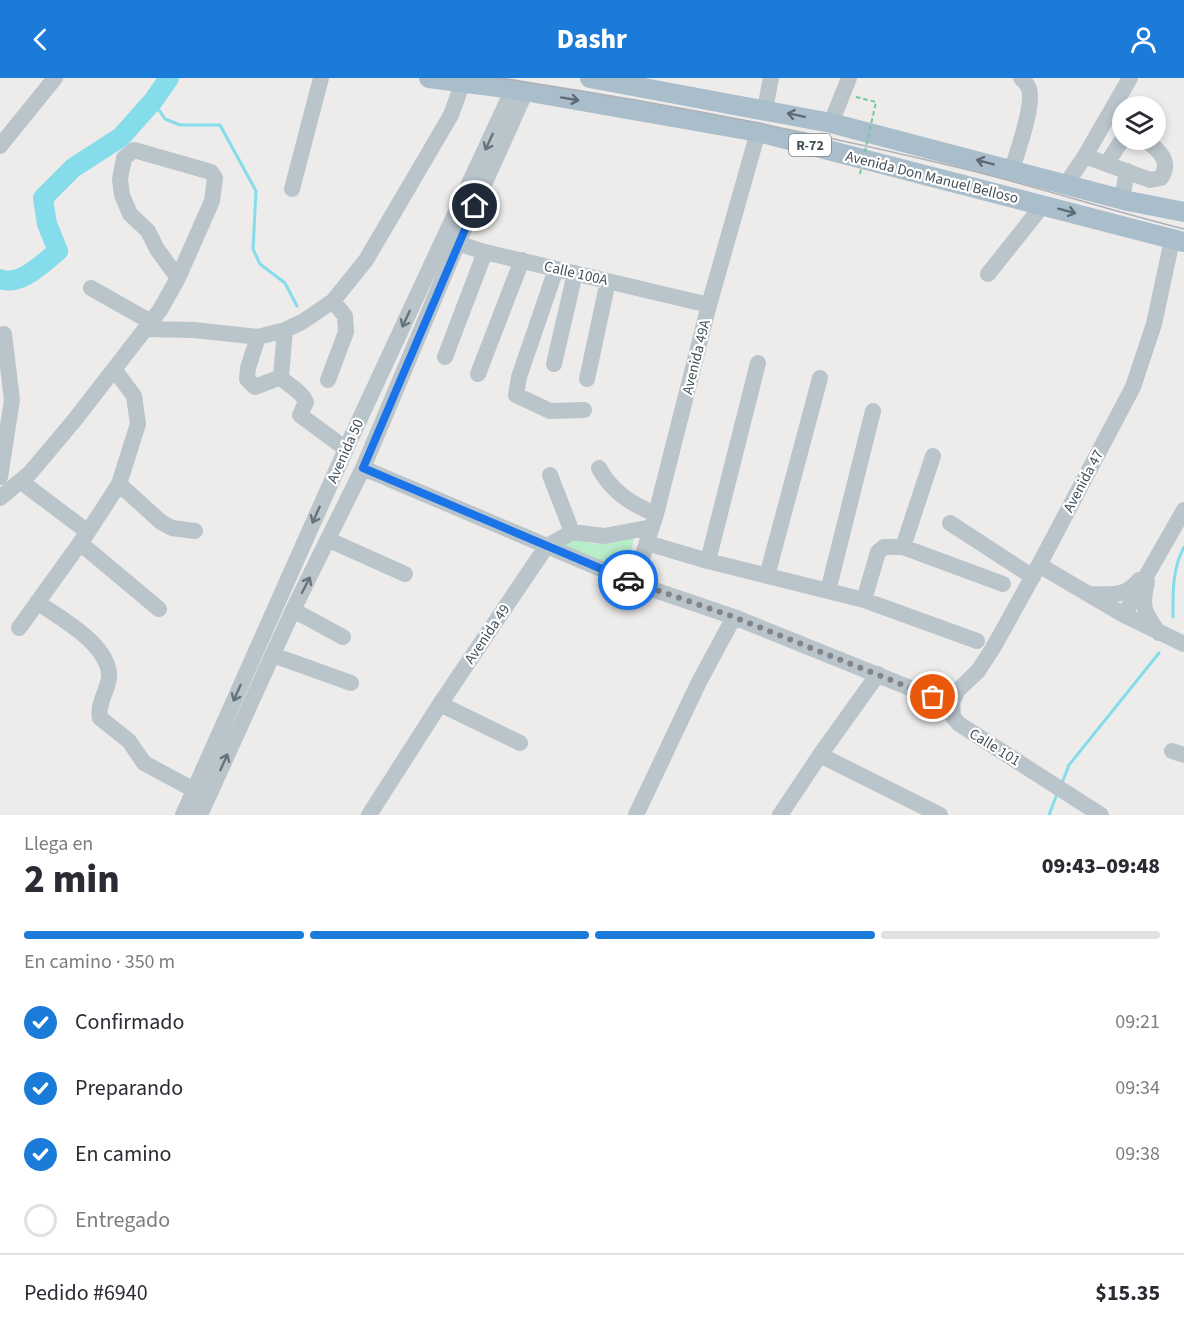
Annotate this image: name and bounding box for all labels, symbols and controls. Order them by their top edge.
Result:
text: Dashr [557,20,627,59]
icon: back [24,23,57,56]
icon: person [1127,23,1160,56]
one-way arrow [560,94,579,105]
map controls [1112,96,1166,150]
button: layers [1112,96,1166,150]
one-way arrow [786,109,806,120]
one-way arrow [482,132,494,150]
road number: R-72 [789,134,831,156]
street label: Avenida Don Manuel Belloso [843,146,1020,209]
one-way arrow [976,156,995,168]
pin [449,180,500,231]
icon: home [458,189,491,222]
one-way arrow [1057,206,1076,218]
street label: Calle 100A [542,256,611,291]
one-way arrow [400,309,412,327]
street label: Avenida 49A [677,317,716,397]
street label: Avenida 50 [322,416,369,487]
street label: Avenida 47 [1058,446,1109,516]
one-way arrow [310,506,321,524]
courier [598,550,658,610]
icon: car [612,564,645,597]
one-way arrow [301,576,312,594]
street label: Avenida 49 [460,600,515,668]
pin [907,671,958,722]
icon: bag [916,680,949,713]
one-way arrow [231,684,242,702]
street label: Calle 101 [965,724,1024,771]
one-way arrow [219,753,230,771]
text: Llega en [24,830,93,858]
text: 09:43–09:48 [1042,850,1160,882]
text: 2 min [24,852,120,908]
text: En camino · 350 m [24,948,175,976]
icon: check [24,1006,57,1039]
text: Confirmado [75,1006,184,1038]
text: 09:21 [1115,1008,1160,1036]
icon: check [24,1072,57,1105]
text: Preparando [75,1072,183,1104]
text: 09:34 [1115,1074,1160,1102]
icon: check [24,1138,57,1171]
text: En camino [75,1138,172,1170]
text: 09:38 [1115,1140,1160,1168]
text: Entregado [75,1204,170,1236]
text: Pedido #6940 [24,1277,148,1309]
text: $15.35 [1095,1277,1160,1309]

